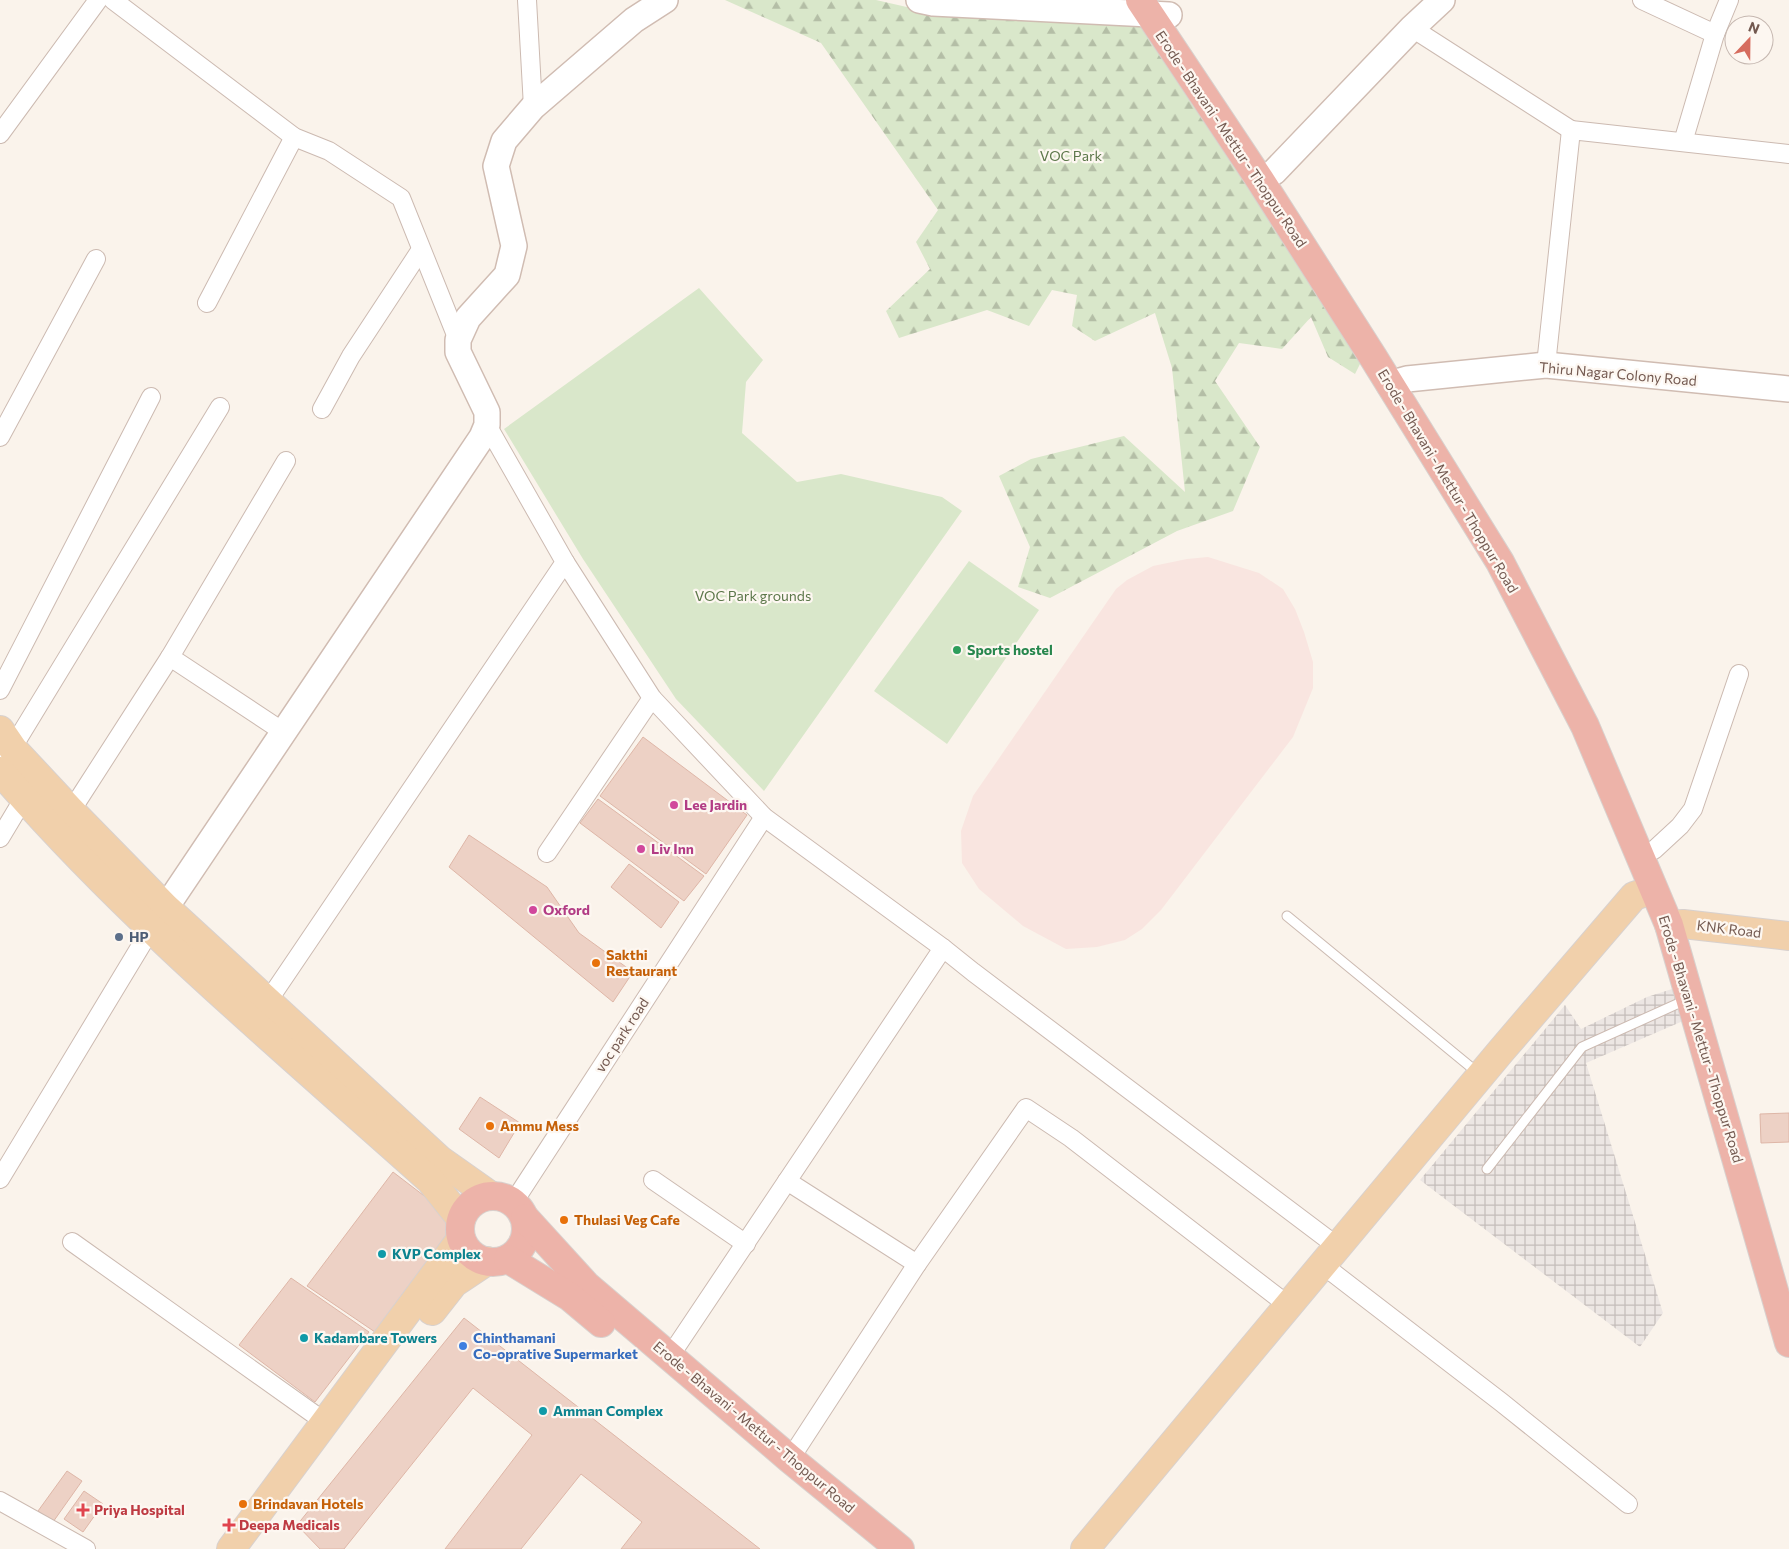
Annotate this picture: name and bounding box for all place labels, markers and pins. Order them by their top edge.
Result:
place label: Sports hostel [967,641,1053,658]
marker: Sports hostel [951,644,963,656]
place label: Lee Jardin [684,796,747,813]
marker: Lee Jardin [668,799,680,811]
place label: Liv Inn [651,840,694,857]
marker: Liv Inn [635,843,647,855]
place label: Oxford [543,901,590,918]
marker: Oxford [527,904,539,916]
place label: HP [129,928,149,945]
marker: HP [113,931,125,943]
place label: Sakthi Restaurant [606,946,677,979]
marker: Sakthi Restaurant [590,957,602,969]
place label: Ammu Mess [500,1117,579,1134]
marker: Ammu Mess [484,1120,496,1132]
place label: Thulasi Veg Cafe [574,1211,680,1228]
marker: Thulasi Veg Cafe [558,1214,570,1226]
place label: KVP Complex [392,1245,481,1262]
marker: KVP Complex [376,1248,388,1260]
place label: Kadambare Towers [314,1329,438,1346]
place label: Chinthamani Co-oprative Supermarket [473,1329,638,1362]
marker: Kadambare Towers [298,1332,310,1344]
marker: Chinthamani Co-oprative Supermarket [457,1340,469,1352]
place label: Amman Complex [553,1402,663,1419]
marker: Amman Complex [537,1405,549,1417]
place label: Brindavan Hotels [253,1495,364,1512]
marker: Brindavan Hotels [237,1498,249,1510]
place label: Priya Hospital [94,1501,185,1518]
marker: Priya Hospital [76,1503,90,1517]
place label: Deepa Medicals [239,1516,340,1533]
marker: Deepa Medicals [223,1519,235,1531]

